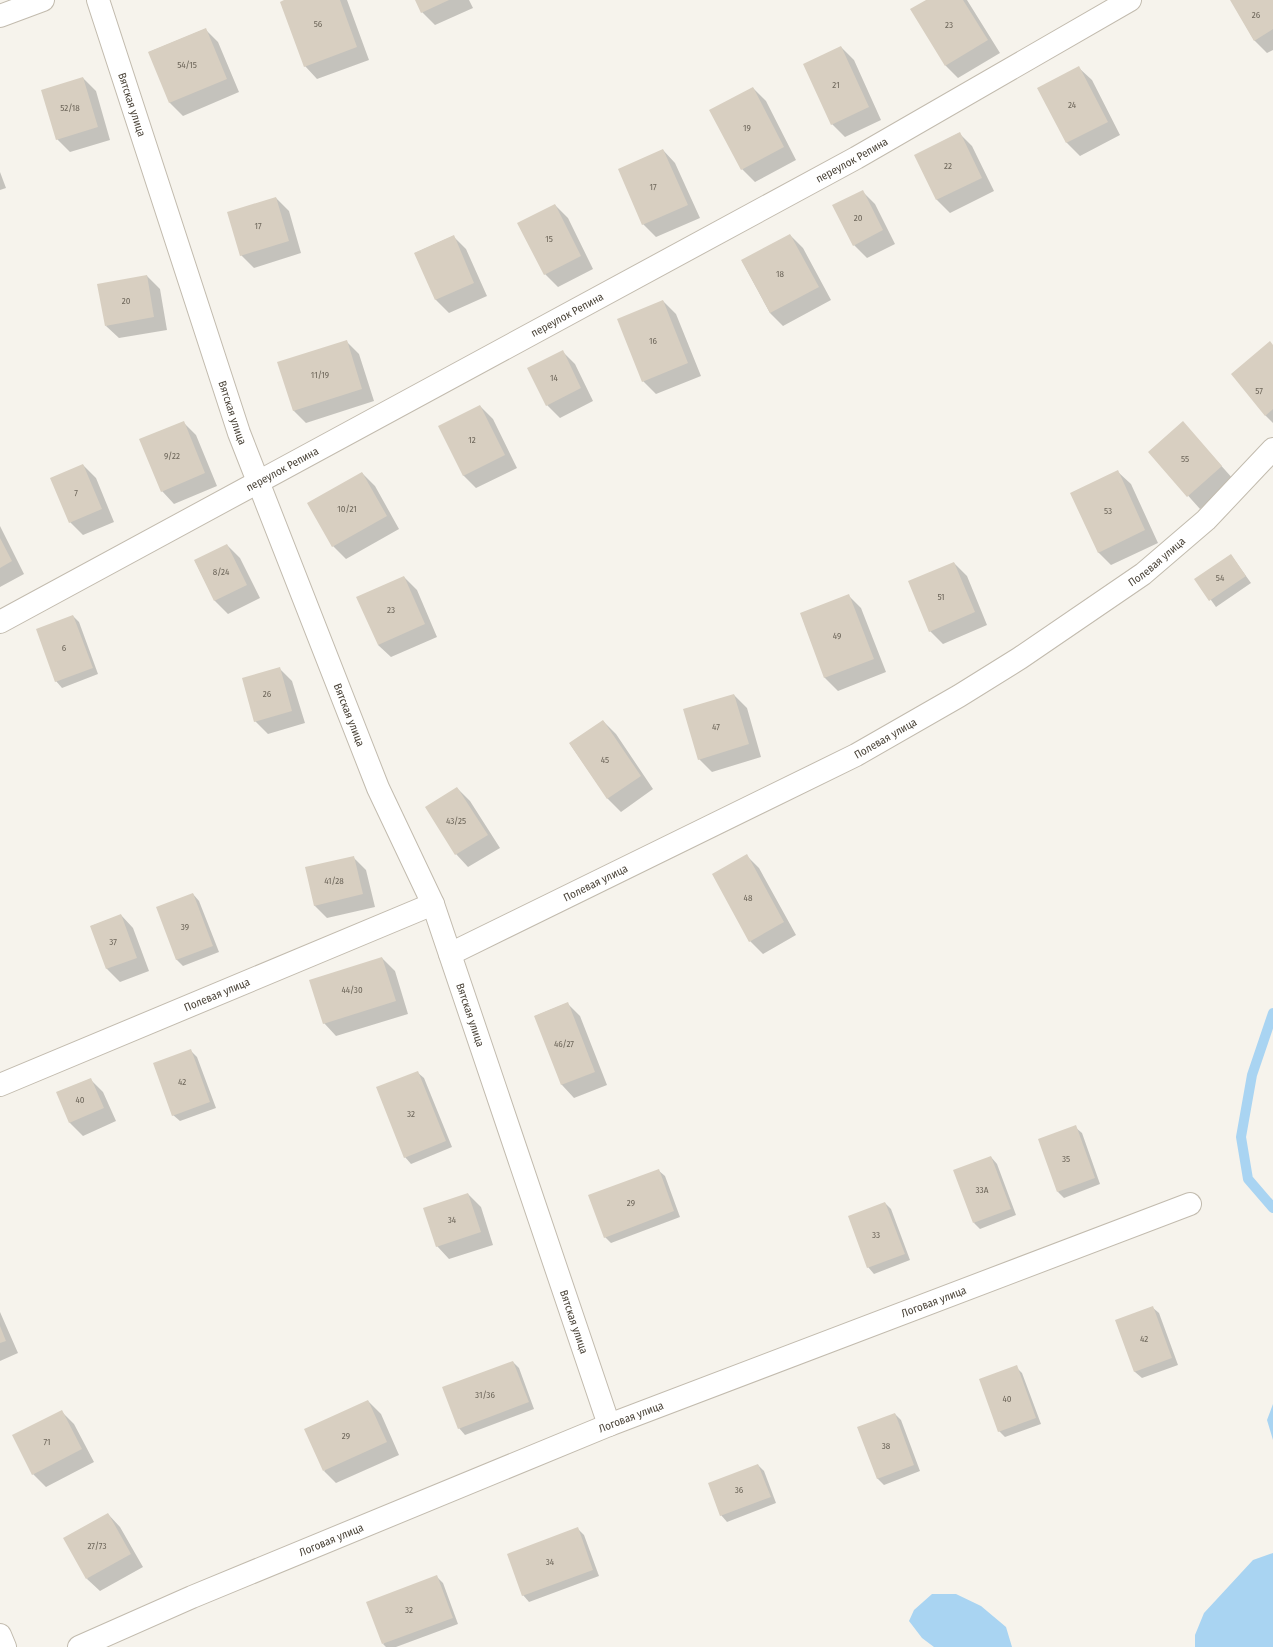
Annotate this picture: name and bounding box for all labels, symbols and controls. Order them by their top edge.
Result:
house number: 26 [1252,10,1261,20]
house number: 56 [314,19,323,29]
house number: 23 [945,20,953,30]
house number: 54/15 [177,60,197,70]
street label: Вятская улица [115,71,148,138]
house number: 21 [832,80,840,90]
house number: 24 [1068,100,1077,110]
house number: 52/18 [60,103,80,113]
house number: 19 [743,123,751,133]
street label: переулок Репина [814,135,890,186]
house number: 22 [944,161,952,171]
house number: 17 [649,182,657,192]
house number: 20 [854,213,863,223]
house number: 17 [254,221,262,231]
house number: 15 [545,234,553,244]
house number: 18 [776,269,785,279]
street label: переулок Репина [529,290,606,340]
house number: 20 [122,296,131,306]
house number: 16 [649,336,658,346]
house number: 11/19 [311,370,329,380]
house number: 14 [550,373,559,383]
street label: Вятская улица [215,379,249,447]
house number: 57 [1255,386,1263,396]
house number: 12 [468,435,476,445]
street label: переулок Репина [244,445,321,494]
house number: 9/22 [164,451,180,461]
house number: 55 [1181,454,1189,464]
house number: 7 [74,488,78,498]
house number: 10/21 [337,504,357,514]
house number: 53 [1104,506,1112,516]
street label: Полевая улица [1126,535,1188,589]
house number: 8/24 [213,567,230,577]
house number: 54 [1216,573,1225,583]
house number: 51 [937,592,945,602]
house number: 23 [387,605,395,615]
house number: 49 [833,631,841,641]
house number: 6 [62,643,67,653]
street label: Вятская улица [331,682,367,748]
house number: 26 [263,689,272,699]
street label: Полевая улица [852,716,919,762]
house number: 47 [712,722,720,732]
house number: 45 [601,755,609,765]
house number: 43/25 [446,816,466,826]
street label: Полевая улица [561,862,630,904]
house number: 41/28 [324,876,344,886]
house number: 48 [744,893,753,903]
house number: 39 [181,922,189,932]
house number: 37 [109,937,117,947]
street label: Полевая улица [182,975,252,1014]
street label: Вятская улица [453,981,487,1049]
house number: 44/30 [341,985,363,995]
house number: 46/27 [554,1039,574,1049]
house number: 42 [178,1077,186,1087]
house number: 40 [75,1095,85,1105]
house number: 32 [407,1109,415,1119]
house number: 35 [1062,1154,1070,1164]
house number: 33А [976,1185,989,1195]
house number: 29 [627,1198,635,1208]
house number: 34 [448,1215,457,1225]
house number: 33 [872,1230,880,1240]
street label: Логовая улица [899,1284,968,1320]
street label: Вятская улица [557,1288,590,1356]
house number: 42 [1140,1334,1148,1344]
house number: 31/36 [475,1390,495,1400]
house number: 40 [1002,1394,1012,1404]
street label: Логовая улица [597,1399,665,1436]
house number: 29 [342,1431,350,1441]
house number: 71 [43,1437,51,1447]
house number: 38 [882,1441,891,1451]
house number: 36 [735,1485,744,1495]
street label: Логовая улица [297,1521,365,1559]
house number: 27/73 [87,1541,107,1551]
house number: 34 [546,1557,555,1567]
house number: 32 [405,1605,413,1615]

